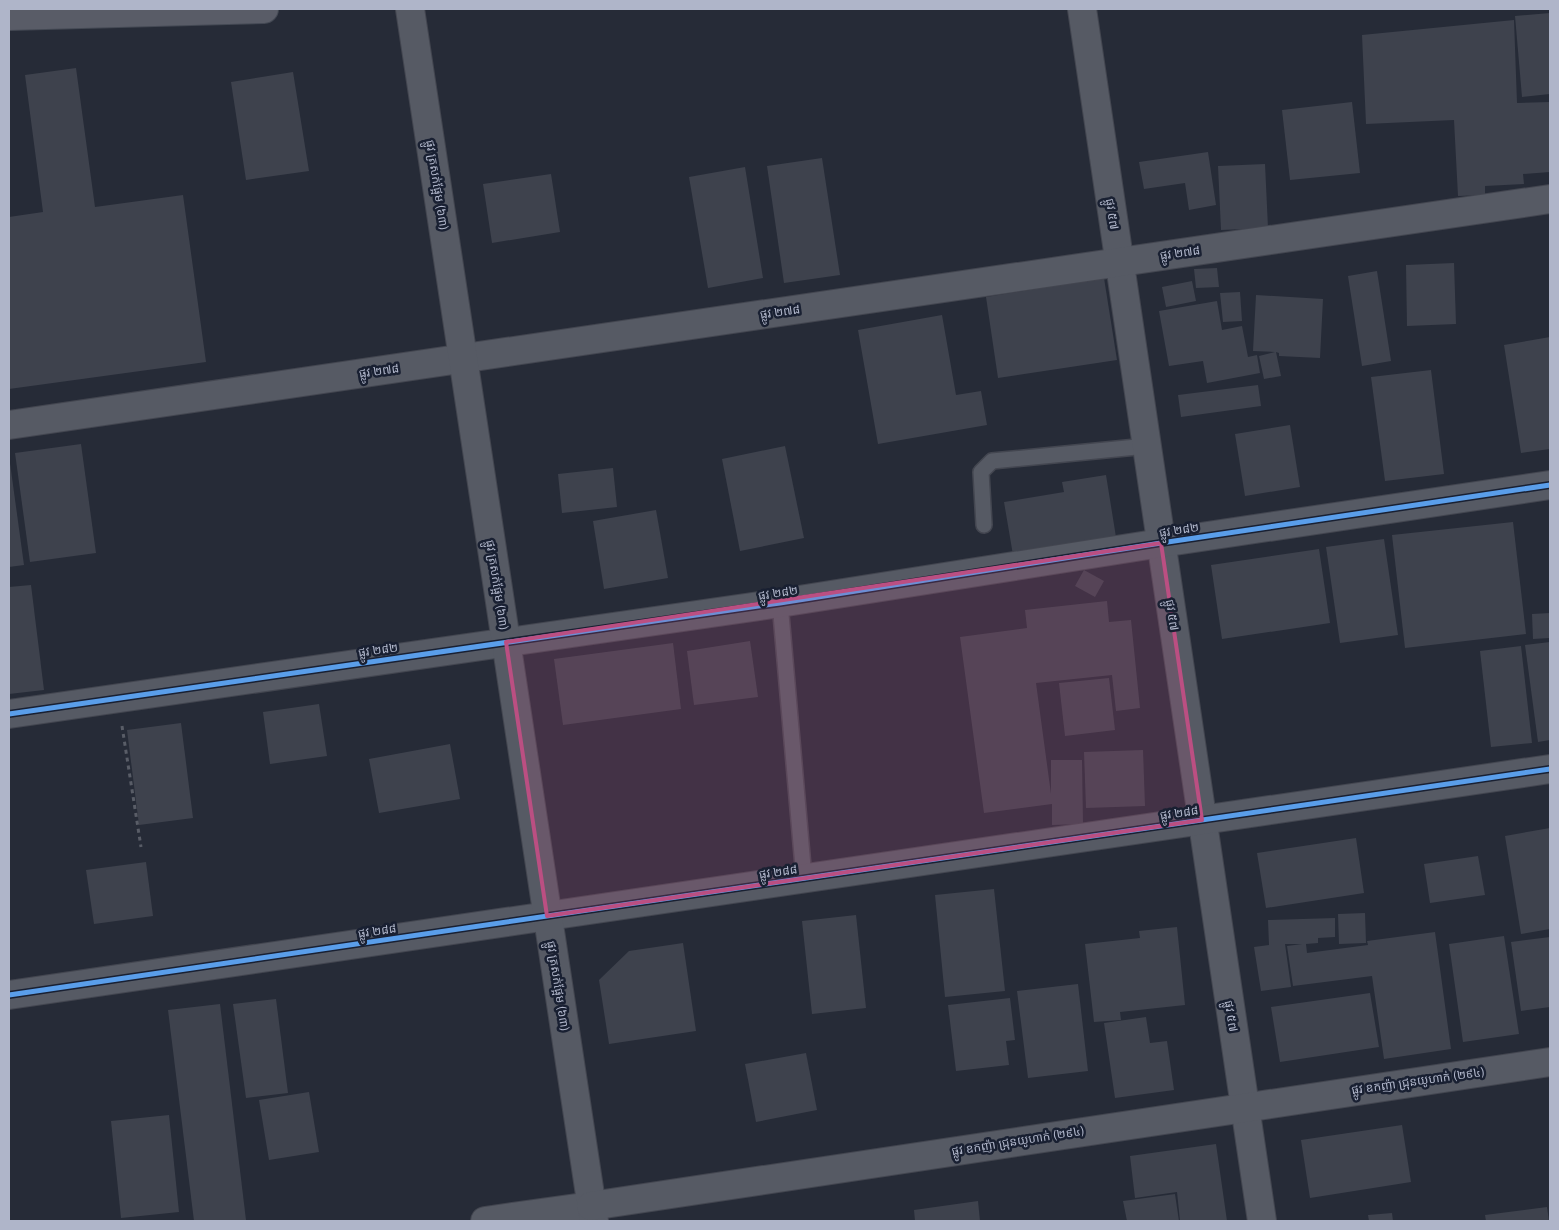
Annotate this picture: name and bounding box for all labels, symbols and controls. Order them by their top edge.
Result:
street label: ផ្លូវ ត្រសក់ផ្អែម (៦៣) [419,139,451,232]
street label: ផ្លូវ ៥៧ [1099,197,1121,231]
street label: ផ្លូវ ២៧៨ [1159,243,1202,266]
street label: ផ្លូវ ២៧៨ [759,302,802,325]
street label: ផ្លូវ ២៧៨ [358,361,401,384]
street label: ផ្លូវ ២៨២ [1158,520,1200,544]
street label: ផ្លូវ ត្រសក់ផ្អែម (៦៣) [479,539,511,632]
street label: ផ្លូវ ២៨២ [757,583,799,607]
street label: ផ្លូវ ៥៧ [1159,598,1181,632]
street label: ផ្លូវ ២៨២ [357,640,399,663]
street label: ផ្លូវ ២៨៨ [1159,803,1200,826]
street label: ផ្លូវ ២៨៨ [758,862,799,885]
street label: ផ្លូវ ២៨៨ [357,921,398,944]
street label: ផ្លូវ ត្រសក់ផ្អែម (៦៣) [540,940,572,1033]
street label: ផ្លូវ ៥៧ [1218,999,1240,1033]
street label: ផ្លូវ ឧកញ៉ា ជ្រុនយូហាក់ (២៩៤) [1350,1065,1486,1101]
street label: ផ្លូវ ឧកញ៉ា ជ្រុនយូហាក់ (២៩៤) [951,1124,1086,1162]

